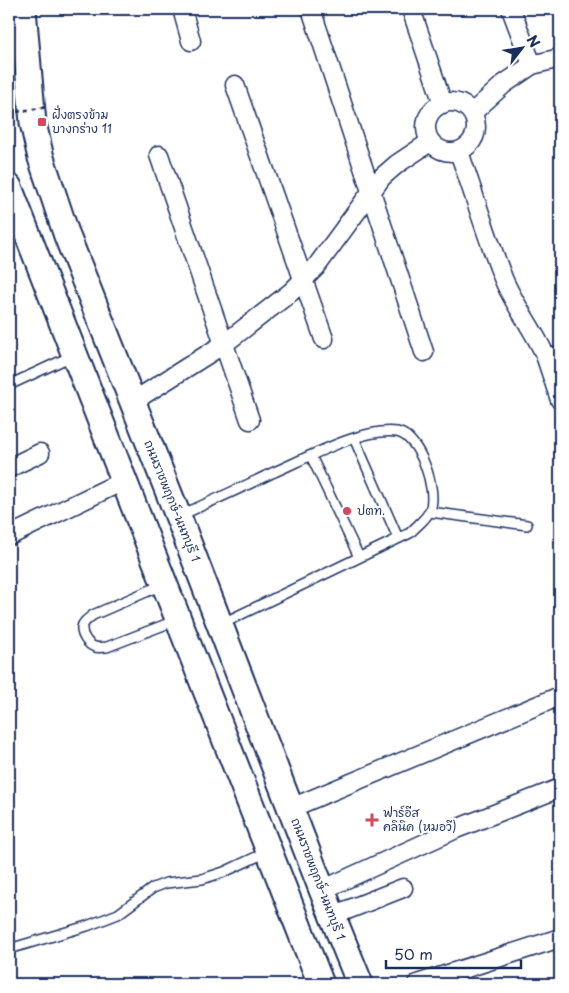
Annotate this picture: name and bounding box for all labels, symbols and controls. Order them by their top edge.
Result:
north arrow [496,22,546,72]
text: N [522,31,545,51]
place label: ฝั่งตรงข้าม บางกร่าง 11 [52,105,112,137]
marker: ฝั่งตรงข้าม บางกร่าง 11 [36,116,48,128]
street label: ถนนราชพฤกษ์-นนทบุรี 1 [139,437,206,565]
place label: ปตท. [357,501,385,519]
marker: ปตท. [341,505,353,517]
place label: ฟาร์อีส คลินิค (หมอวี) [383,803,456,835]
marker: ฟาร์อีส คลินิค (หมอวี) [365,813,379,827]
street label: ถนนราชพฤกษ์-นนทบุรี 1 [286,815,351,943]
scale bar [386,938,522,970]
text: 50 m [394,942,433,965]

